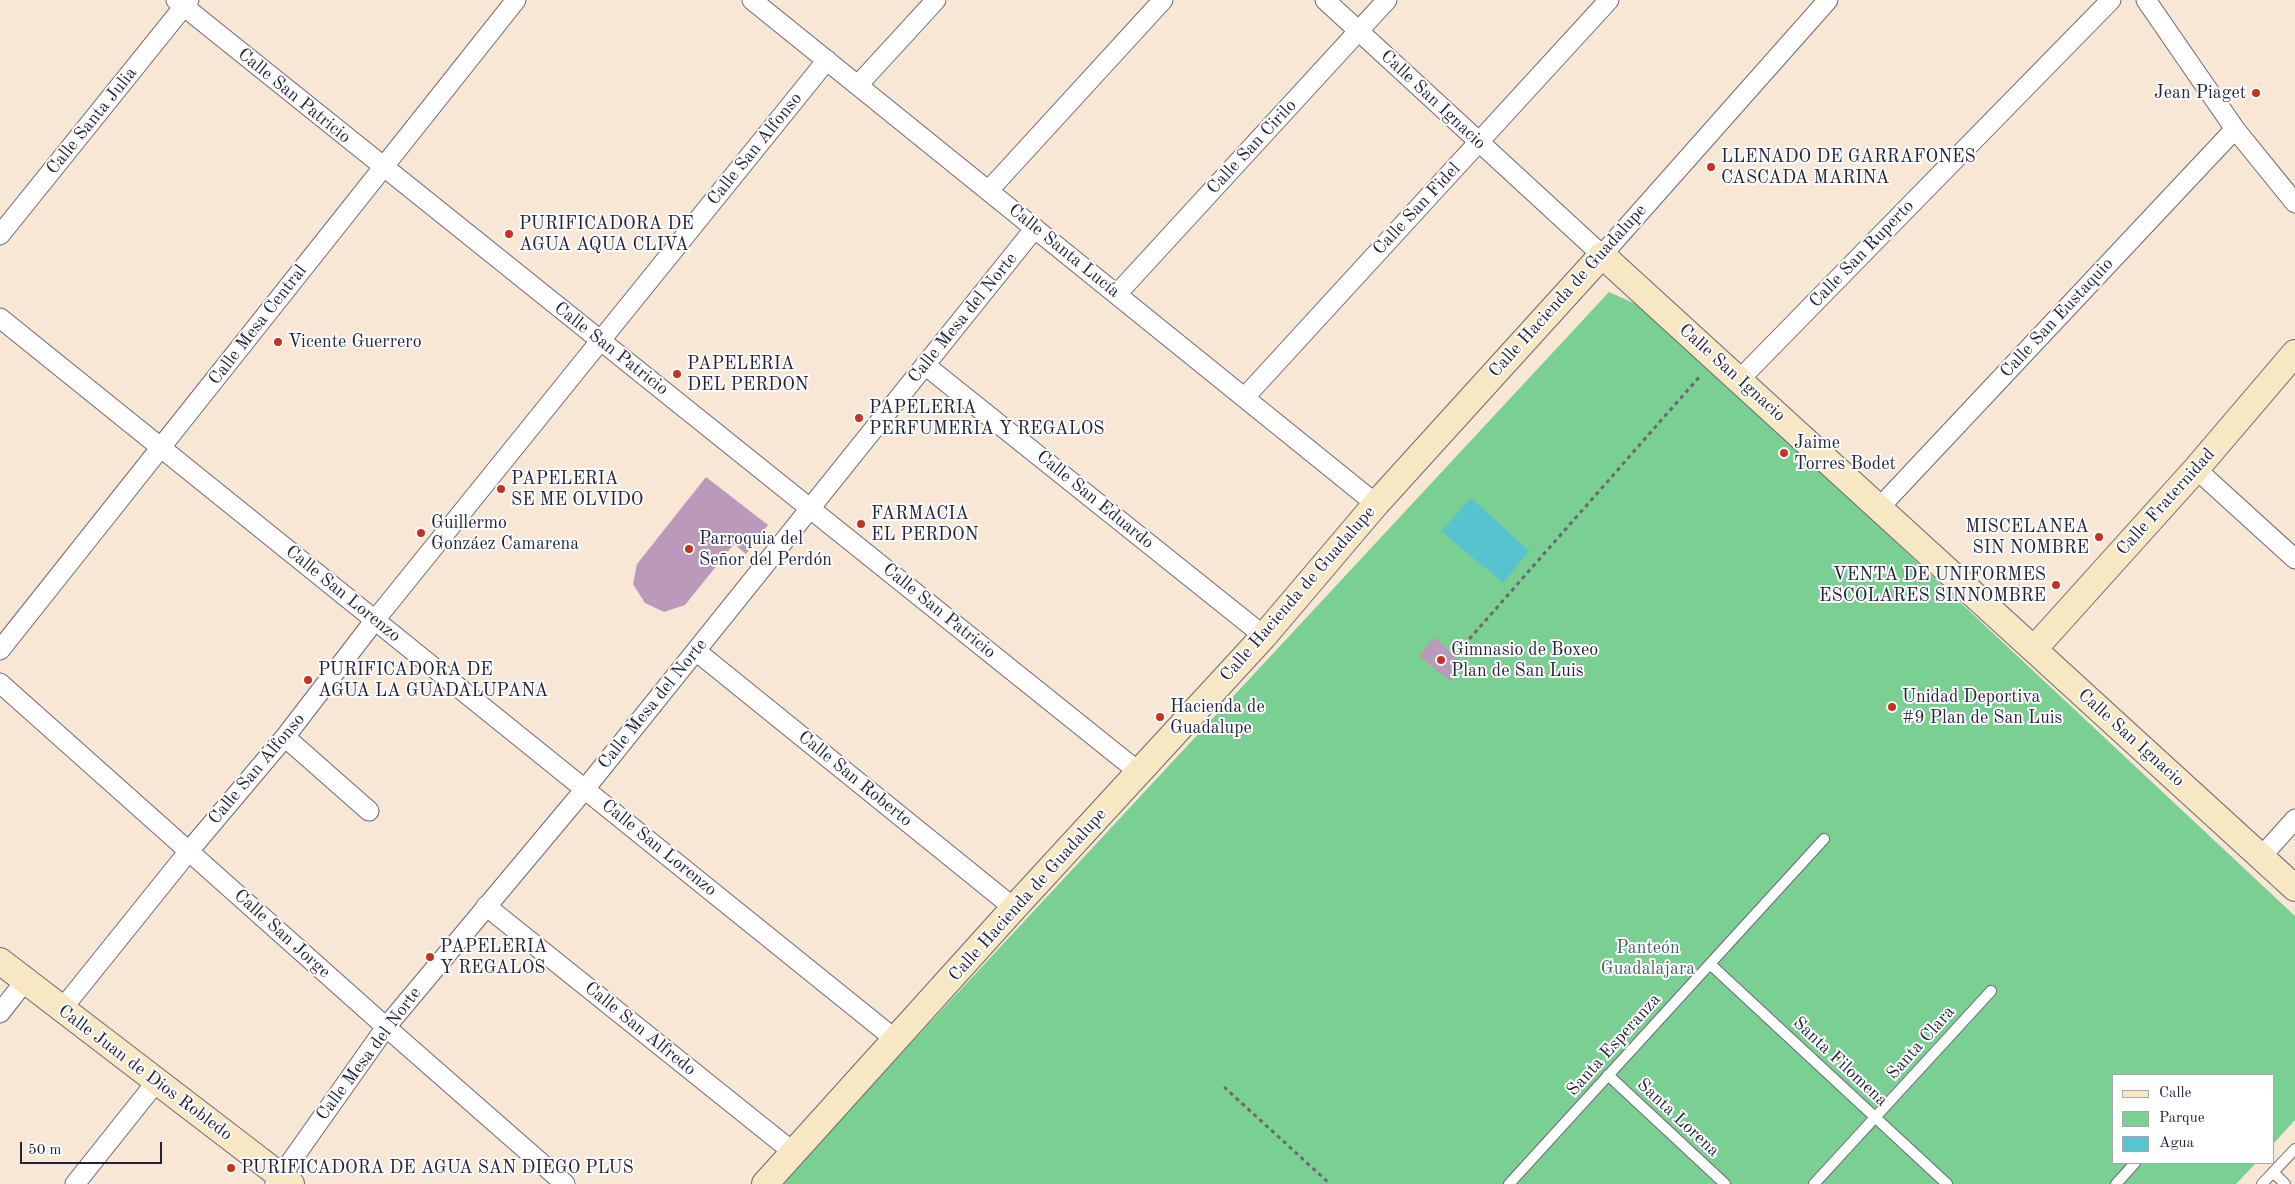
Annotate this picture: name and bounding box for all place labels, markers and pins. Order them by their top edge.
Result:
place label: Jean Piaget [2154,82,2246,104]
marker: Jean Piaget [2250,87,2262,99]
place label: LLENADO DE GARRAFONES CASCADA MARINA [1721,146,1976,188]
marker: LLENADO DE GARRAFONES CASCADA MARINA [1705,161,1717,173]
place label: PURIFICADORA DE AGUA AQUA CLIVA [519,213,694,255]
marker: PURIFICADORA DE AGUA AQUA CLIVA [503,228,515,240]
place label: Vicente Guerrero [288,331,422,353]
marker: Vicente Guerrero [272,336,284,348]
place label: PAPELERIA DEL PERDON [687,353,809,396]
marker: PAPELERIA DEL PERDON [671,368,683,380]
place label: PAPELERIA PERFUMERIA Y REGALOS [869,397,1104,439]
marker: PAPELERIA PERFUMERIA Y REGALOS [853,412,865,424]
place label: Jaime Torres Bodet [1794,432,1896,474]
marker: Jaime Torres Bodet [1778,447,1790,459]
place label: PAPELERIA SE ME OLVIDO [511,468,643,510]
marker: PAPELERIA SE ME OLVIDO [495,483,507,495]
place label: FARMACIA EL PERDON [871,503,979,546]
place label: Guillermo Gonzáez Camarena [431,512,579,554]
place label: MISCELANEA SIN NOMBRE [1965,516,2089,558]
marker: FARMACIA EL PERDON [855,518,867,530]
marker: Guillermo Gonzáez Camarena [415,527,427,539]
place label: Parroquia del Señor del Perdón [699,528,832,570]
marker: MISCELANEA SIN NOMBRE [2093,531,2105,543]
marker: Parroquia del Señor del Perdón [683,543,695,555]
place label: VENTA DE UNIFORMES ESCOLARES SINNOMBRE [1819,564,2046,606]
marker: VENTA DE UNIFORMES ESCOLARES SINNOMBRE [2050,579,2062,591]
place label: Gimnasio de Boxeo Plan de San Luis [1451,639,1598,682]
marker: Gimnasio de Boxeo Plan de San Luis [1435,654,1447,666]
place label: PURIFICADORA DE AGUA LA GUADALUPANA [318,659,548,702]
marker: PURIFICADORA DE AGUA LA GUADALUPANA [302,674,314,686]
place label: Unidad Deportiva #9 Plan de San Luis [1902,686,2062,729]
place label: Hacienda de Guadalupe [1170,696,1265,739]
marker: Unidad Deportiva #9 Plan de San Luis [1886,701,1898,713]
marker: Hacienda de Guadalupe [1154,711,1166,723]
place label: PAPELERIA Y REGALOS [440,936,548,979]
marker: PAPELERIA Y REGALOS [424,951,436,963]
place label: PURIFICADORA DE AGUA SAN DIEGO PLUS [241,1157,634,1179]
marker: PURIFICADORA DE AGUA SAN DIEGO PLUS [225,1162,237,1174]

